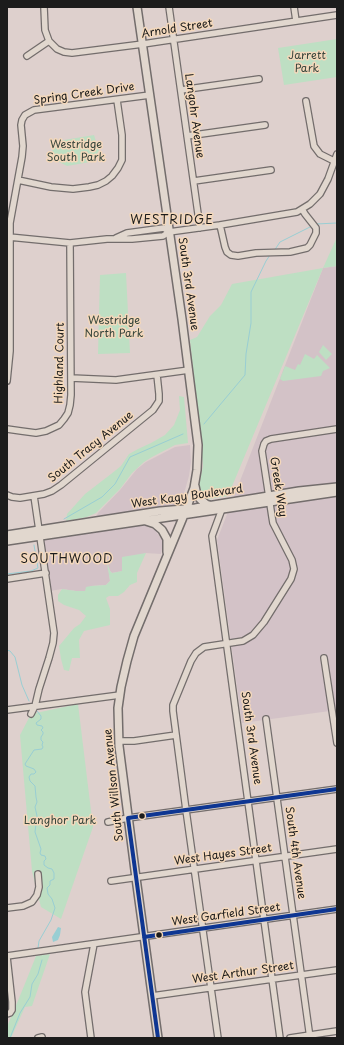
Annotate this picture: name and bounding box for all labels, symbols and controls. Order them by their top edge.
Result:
street label: Arnold Street [140,17,214,41]
park label: Jarrett Park [288,49,326,75]
street label: Langohr Avenue [182,73,206,159]
street label: Spring Creek Drive [33,80,135,108]
park label: Westridge South Park [47,138,105,164]
district label: WESTRIDGE [131,214,213,228]
street label: South 3rd Avenue [175,237,201,331]
park label: Westridge North Park [85,314,143,340]
street label: Highland Court [53,322,67,404]
street label: South Tracy Avenue [46,409,136,485]
street label: Greek Way [267,456,289,518]
street label: West Kagy Boulevard [130,483,244,511]
district label: SOUTHWOOD [20,553,114,567]
street label: South 3rd Avenue [238,691,264,785]
street label: South Willson Avenue [102,728,126,842]
street label: South 4th Avenue [282,806,308,900]
unlabelled marker [137,811,147,821]
park label: Langhor Park [24,814,96,828]
street label: West Hayes Street [173,842,273,868]
street label: West Garfield Street [171,901,281,929]
unlabelled marker [154,930,164,940]
street label: West Arthur Street [191,959,295,987]

